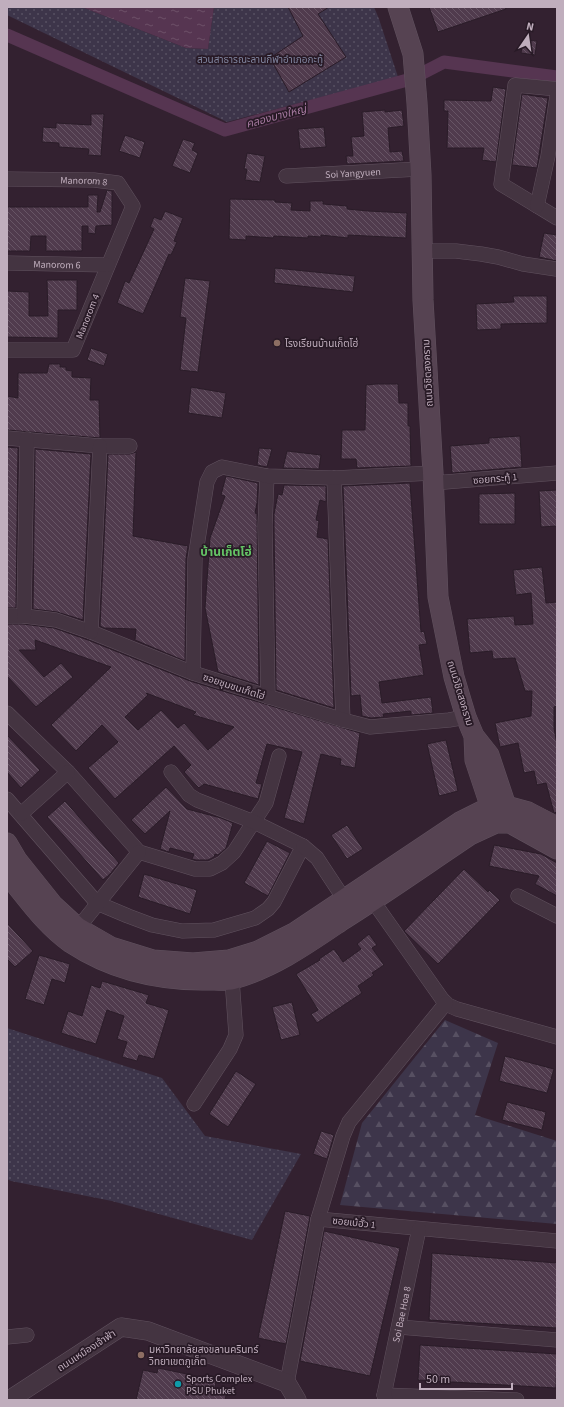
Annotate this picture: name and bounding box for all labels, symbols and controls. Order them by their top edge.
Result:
north arrow [508,16,548,56]
text: N [525,19,535,35]
park label: สวนสาธารณะลานกีฬาอำเภอกะทู้ [197,53,323,67]
water label: คลองบางใหญ่ [244,101,310,132]
street label: Soi Yangyuen [325,165,381,182]
street label: Manorom 8 [60,174,108,190]
street label: Manorom 6 [33,258,81,272]
street label: Manorom 4 [73,292,103,341]
place label: โรงเรียนบ้านเก็ตโฮ่ [285,337,359,351]
marker: โรงเรียนบ้านเก็ตโฮ่ [272,338,282,348]
street label: ถนนวิชิตสงคราม [419,339,437,407]
street label: ซอยกระทู้ 1 [472,470,518,488]
district label: บ้านเก็ตโฮ่ [200,544,252,561]
street label: ถนนวิชิตสงคราม [444,659,477,728]
street label: ซอยชุมชนเก็ตโฮ่ [201,670,267,704]
street label: ซอยเบ้ฮั้ว 1 [331,1213,376,1232]
street label: Soi Bae Hoa 8 [389,1285,415,1344]
street label: ถนนเหมืองเจ้าฟ้า [55,1327,119,1375]
place label: มหาวิทยาลัยสงขลานครินทร์ วิทยาเขตภูเก็ต [148,1343,259,1369]
marker: มหาวิทยาลัยสงขลานครินทร์ วิทยาเขตภูเก็ต [136,1350,146,1360]
scale bar [420,1365,512,1391]
text: 50 m [426,1371,450,1388]
place label: Sports Complex PSU Phuket [186,1372,253,1398]
marker: Sports Complex PSU Phuket [173,1379,183,1389]

